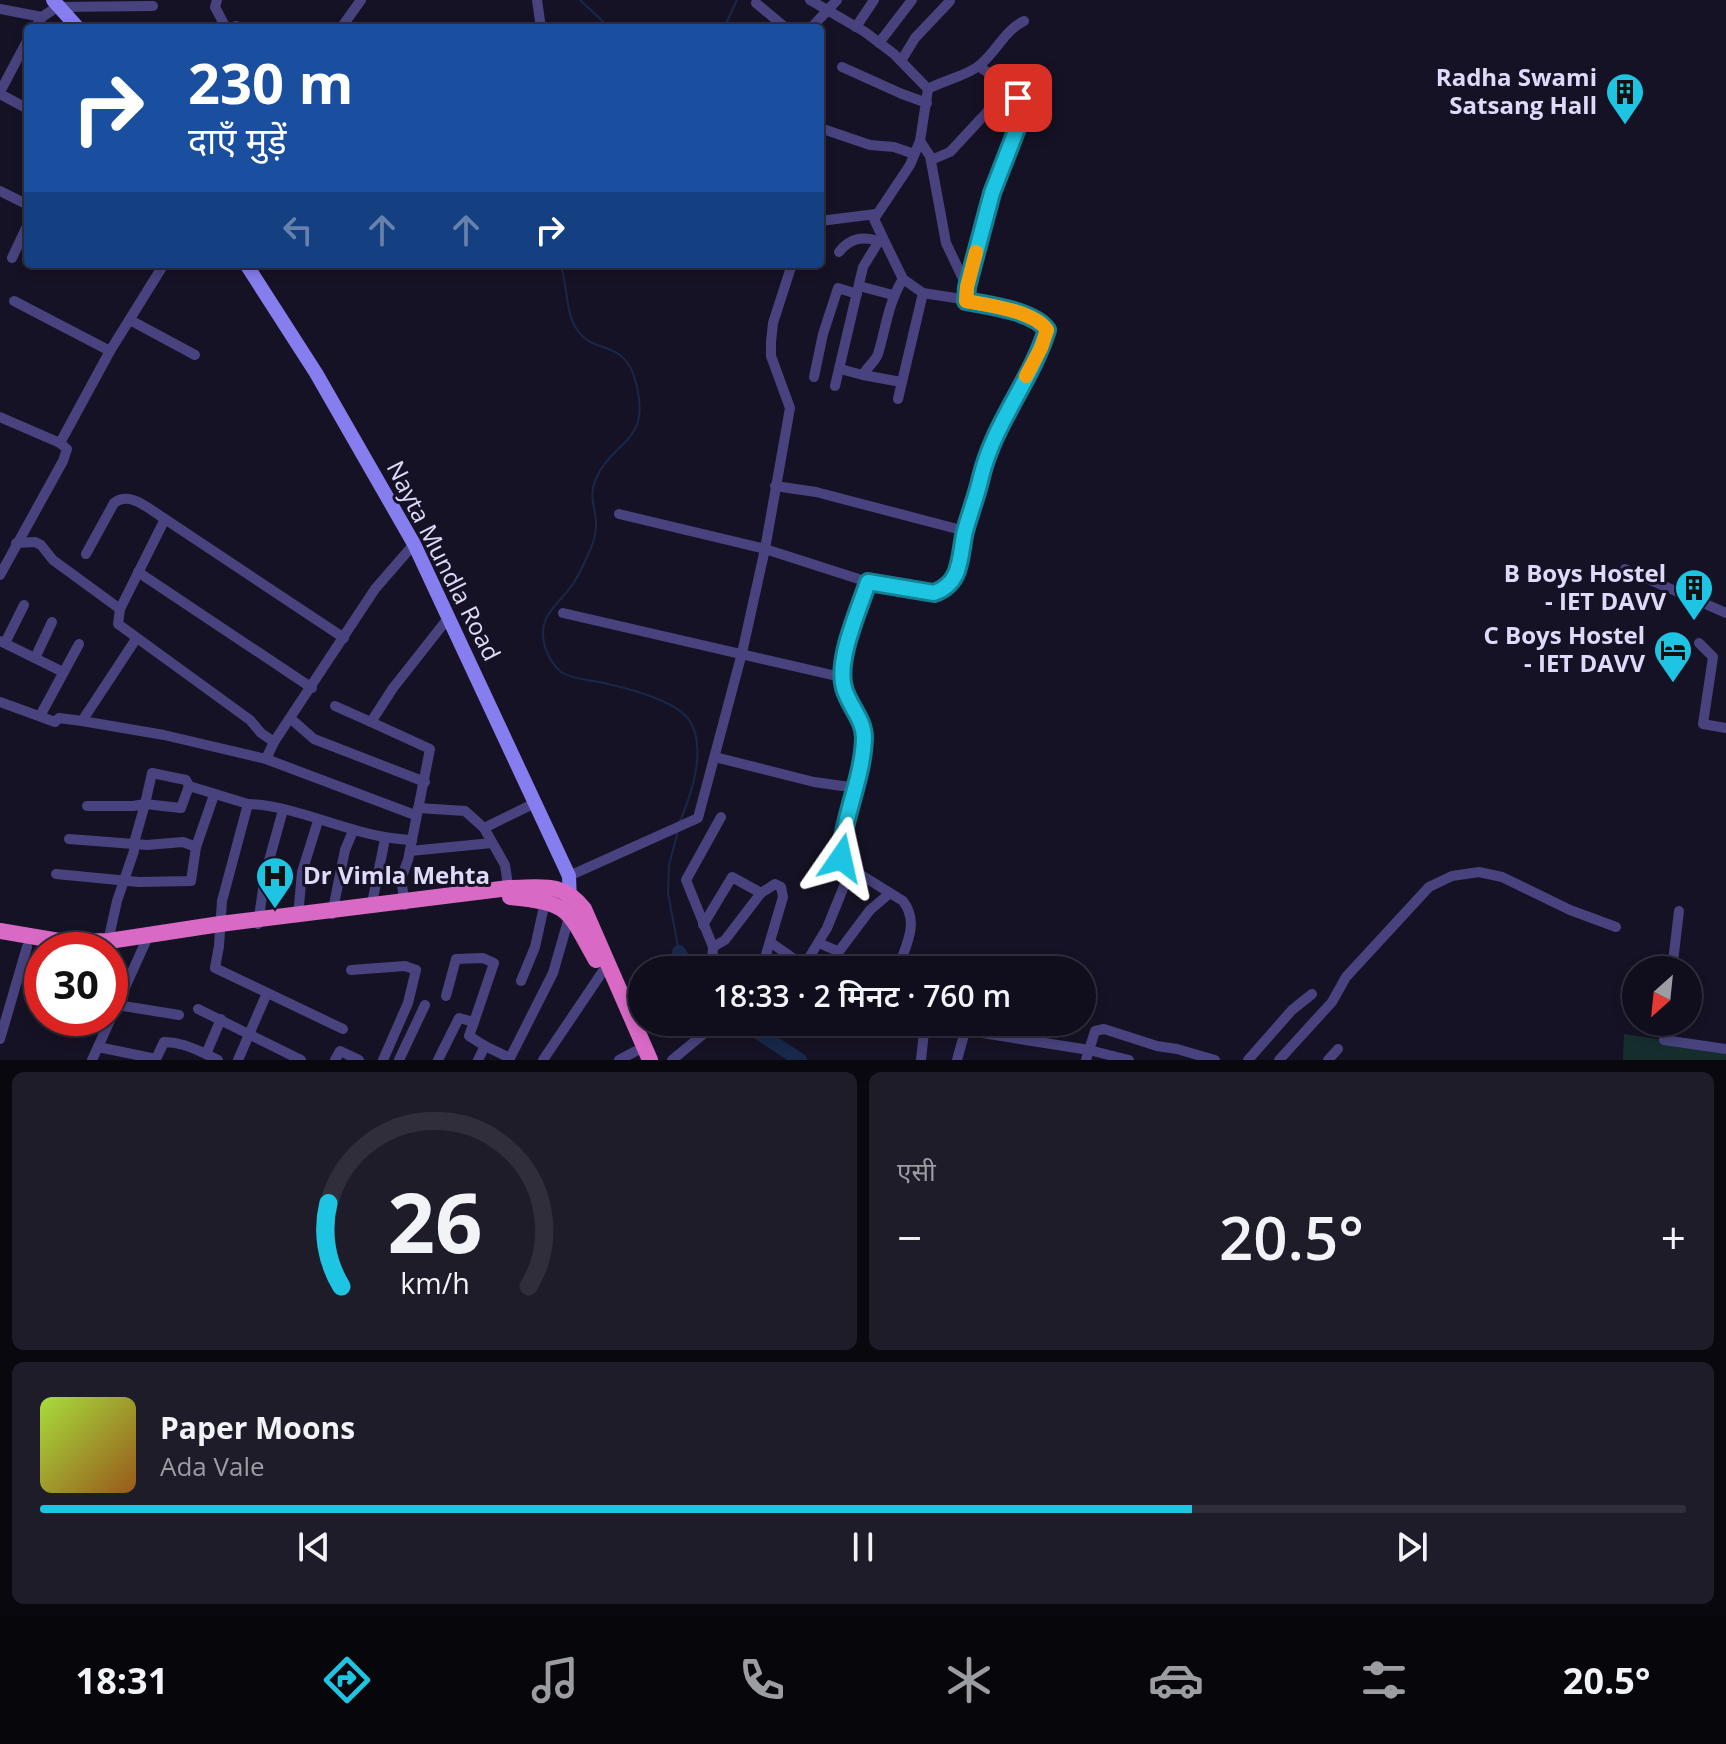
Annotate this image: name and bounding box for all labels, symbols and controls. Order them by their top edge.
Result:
text: 230 m [188,44,354,120]
icon: right [56,56,160,160]
place label: Radha Swami Satsang Hall [1436,60,1597,121]
pin [984,64,1052,132]
building icon: Radha Swami Satsang Hall [1604,71,1646,126]
icon: arrive [996,76,1040,120]
text: दाएँ मुड़ें [188,116,287,165]
icon: left [276,208,320,252]
icon: ahead [360,208,404,252]
icon: ahead [444,208,488,252]
icon: right [528,208,572,252]
street label: Nayta Mundla Road [380,455,509,666]
place label: B Boys Hostel - IET DAVV [1504,556,1666,617]
building icon: B Boys Hostel - IET DAVV [1673,567,1715,622]
place label: C Boys Hostel - IET DAVV [1484,618,1645,679]
hotel icon: C Boys Hostel - IET DAVV [1652,629,1694,684]
position arrow [799,816,883,900]
hospital icon: Dr Vimla Mehta [254,855,296,910]
place label: Dr Vimla Mehta [303,858,490,891]
speed limit sign: 30 [24,932,128,1036]
north arrow [1622,956,1702,1036]
map controls [1622,956,1702,1036]
text: 18:33 · 2 मिनट · 760 m [713,975,1011,1016]
text: एसी [897,1153,936,1189]
text: 26 [387,1164,482,1277]
text: 20.5° [1219,1196,1364,1278]
text: − [897,1207,922,1267]
text: + [1661,1207,1686,1267]
text: km/h [400,1263,469,1302]
text: Paper Moons [160,1407,355,1448]
text: Ada Vale [160,1448,265,1484]
icon: previous [292,1525,336,1569]
icon: pause [841,1525,885,1569]
icon: next [1390,1525,1434,1569]
icon: directions [319,1652,375,1708]
icon: music [527,1652,583,1708]
icon: phone [734,1652,790,1708]
icon: climate [941,1652,997,1708]
icon: car [1148,1652,1204,1708]
icon: filters [1356,1652,1412,1708]
text: 18:31 [76,1656,168,1705]
text: 20.5° [1563,1656,1650,1705]

